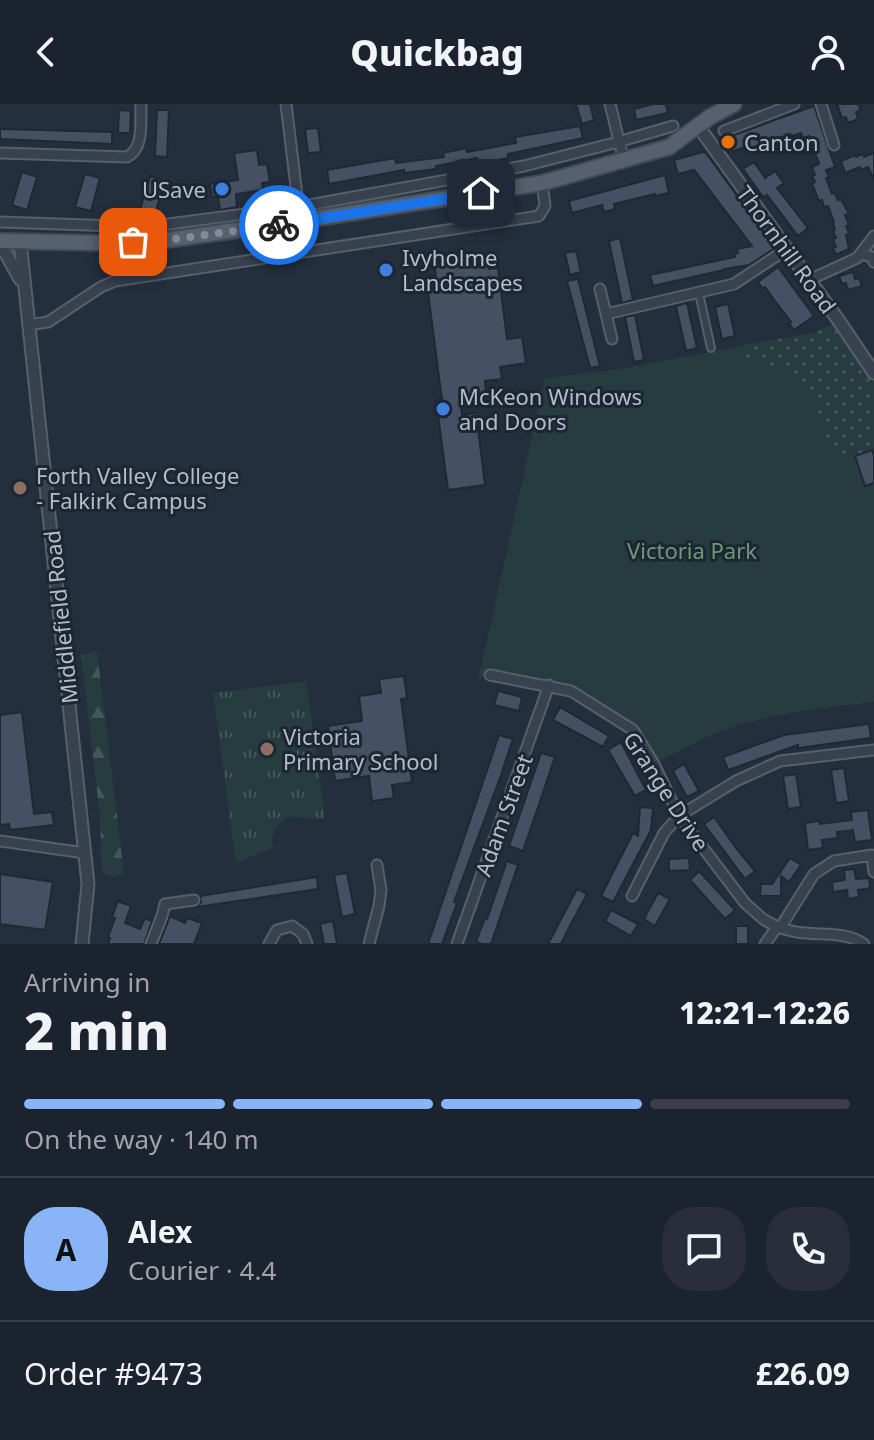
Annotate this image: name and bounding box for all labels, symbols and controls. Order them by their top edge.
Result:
text: Quickbag [350,28,524,77]
icon: back [24,30,68,74]
icon: person [806,30,850,74]
place label: Canton [744,127,819,157]
marker: Canton [719,133,737,151]
pin [447,159,515,227]
icon: home [459,171,503,215]
place label: USave [142,174,206,204]
street label: Thornhill Road [730,179,844,319]
marker: USave [213,180,231,198]
courier [239,185,319,265]
icon: bike [257,203,301,247]
pin [99,208,167,276]
icon: bag [111,220,155,264]
place label: Ivyholme Landscapes [402,242,523,297]
marker: Ivyholme Landscapes [377,261,395,279]
place label: McKeon Windows and Doors [459,381,642,436]
marker: McKeon Windows and Doors [434,400,452,418]
place label: Forth Valley College - Falkirk Campus [36,460,239,515]
marker: Forth Valley College - Falkirk Campus [11,479,29,497]
street label: Middlefield Road [36,529,84,705]
park label: Victoria Park [627,535,757,565]
place label: Victoria Primary School [283,721,439,776]
street label: Grange Drive [617,726,717,856]
marker: Victoria Primary School [258,740,276,758]
street label: Adam Street [467,750,539,880]
text: Arriving in [24,964,150,1000]
text: 12:21–12:26 [679,992,850,1033]
text: 2 min [24,994,169,1065]
text: On the way · 140 m [24,1121,258,1157]
button: chat [662,1207,746,1291]
button: phone [766,1207,850,1291]
text: Alex [128,1211,192,1252]
text: A [56,1229,76,1270]
text: Courier · 4.4 [128,1252,276,1288]
text: Order #9473 [24,1353,203,1394]
text: £26.09 [756,1353,850,1394]

